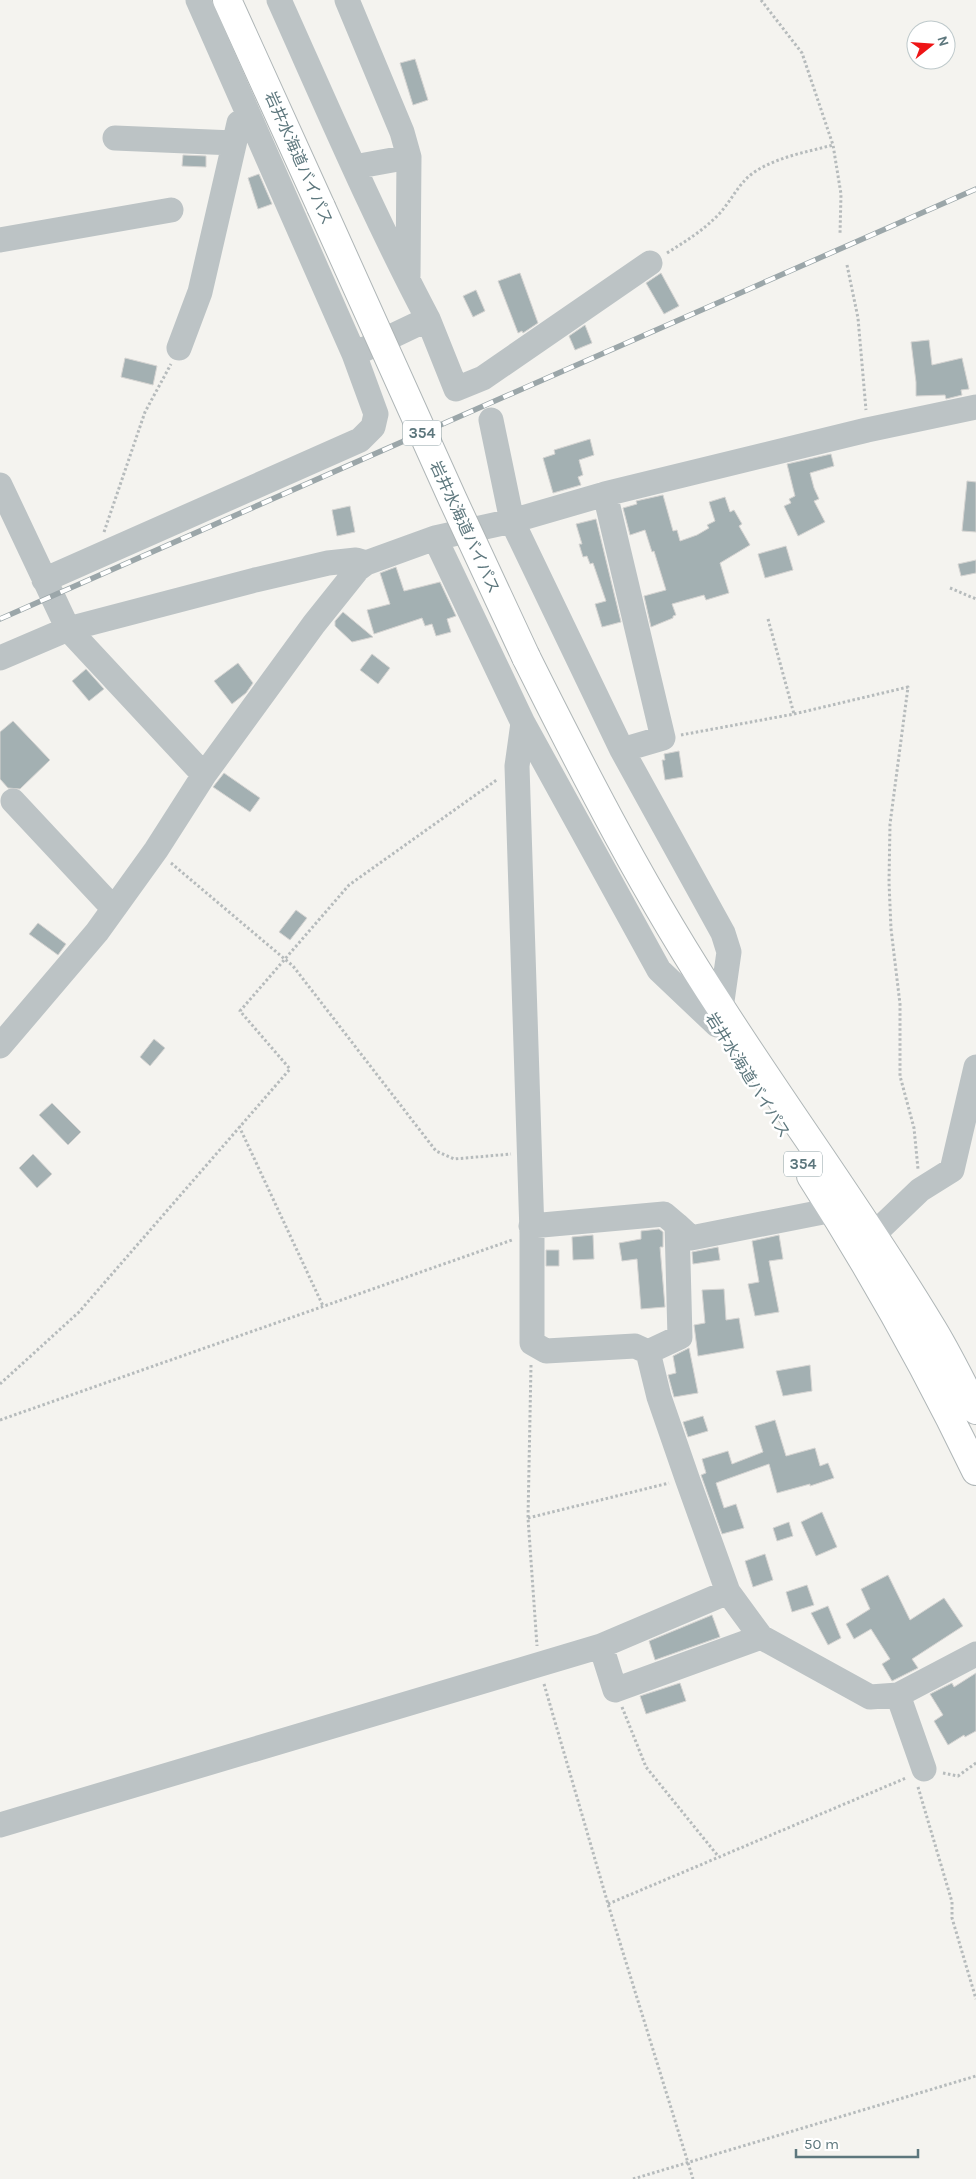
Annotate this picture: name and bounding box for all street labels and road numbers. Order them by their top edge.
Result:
street label: 岩井水海道バイパス [261,89,337,227]
road number: 354 [403,420,441,446]
street label: 岩井水海道バイパス [426,458,504,596]
street label: 岩井水海道バイパス [702,1009,794,1141]
road number: 354 [784,1152,822,1176]

